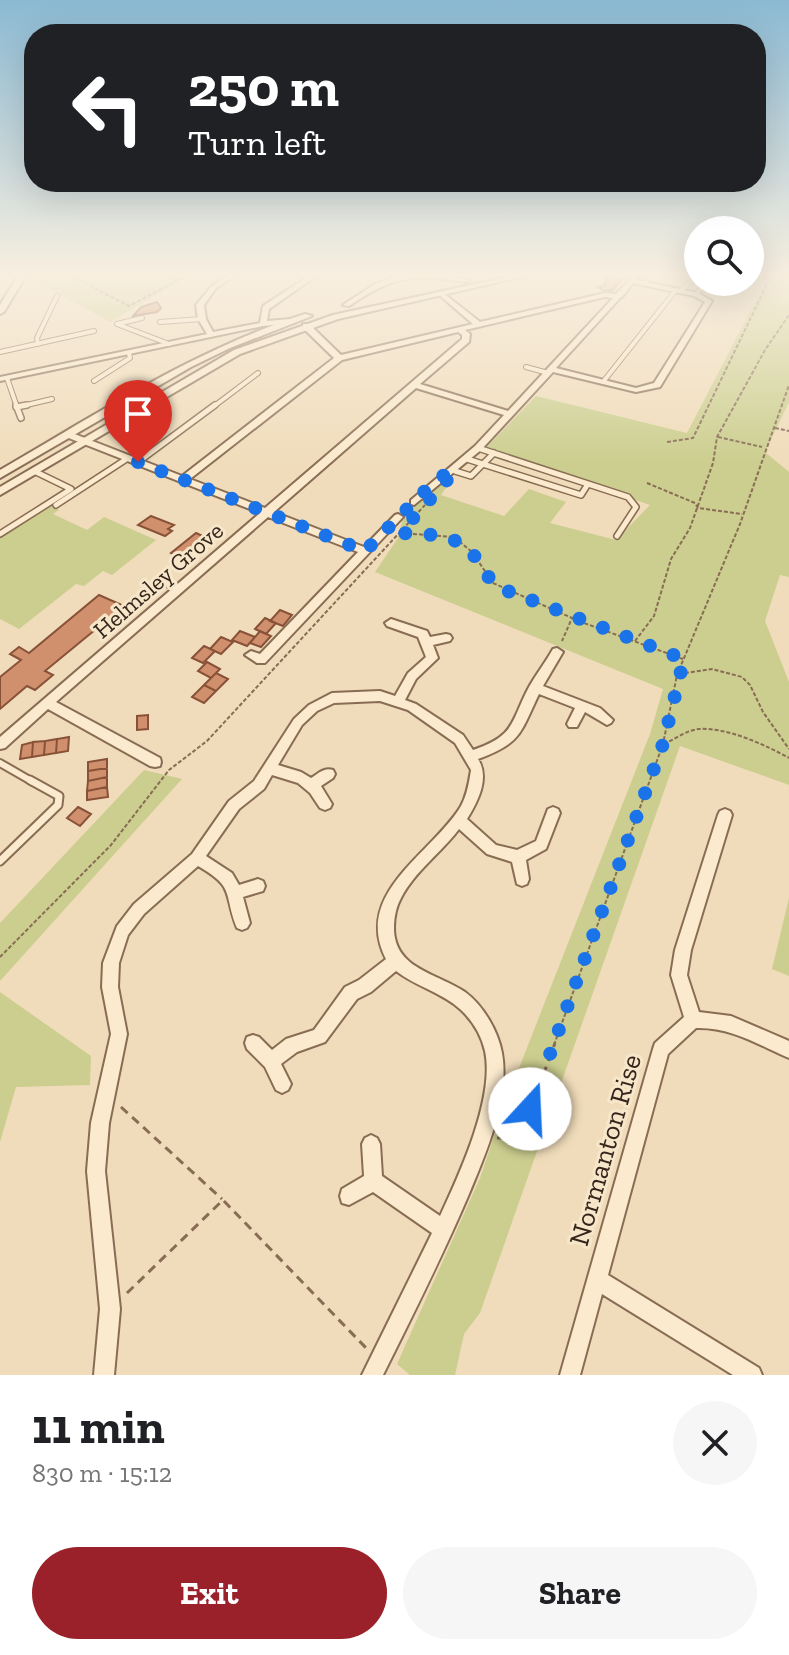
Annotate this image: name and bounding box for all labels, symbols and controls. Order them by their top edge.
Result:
text: 250 m [188,53,339,120]
icon: left [56,56,160,160]
text: Turn left [188,121,326,164]
map controls [684,216,764,296]
button: search [684,216,764,296]
pin [104,380,172,462]
icon: arrive [116,392,160,436]
street label: Helmsley Grove [87,516,229,644]
street label: Normanton Rise [562,1050,648,1250]
position arrow [488,1067,572,1151]
text: 11 min [32,1398,165,1455]
button: close [673,1401,757,1485]
text: 830 m · 15:12 [32,1457,172,1489]
button: Exit [32,1547,387,1639]
button: Share [403,1547,757,1639]

